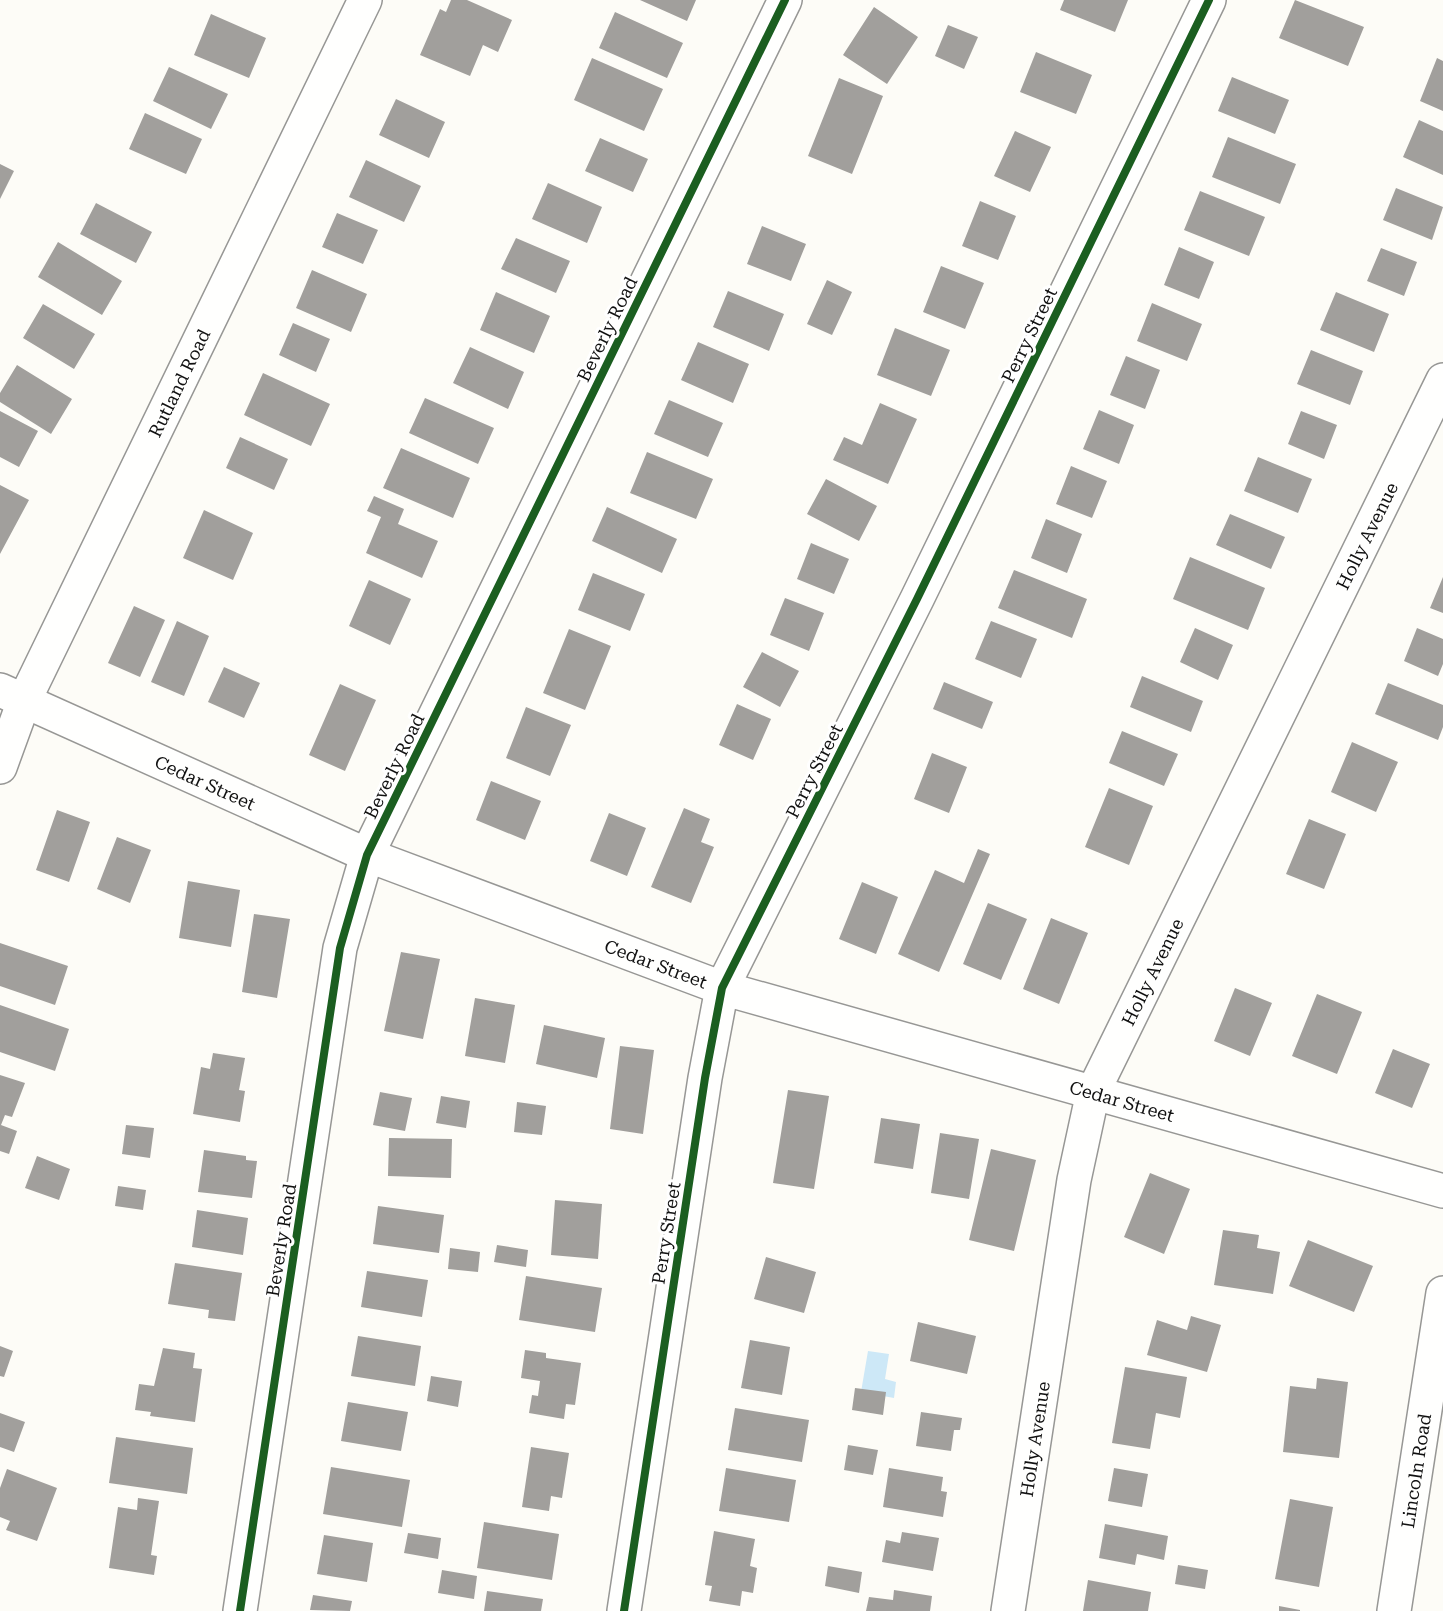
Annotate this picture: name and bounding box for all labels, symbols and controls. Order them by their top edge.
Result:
street label: Beverly Road [573,273,642,385]
street label: Perry Street [997,284,1061,386]
street label: Rutland Road [144,325,214,440]
street label: Holly Avenue [1331,479,1402,593]
street label: Beverly Road [360,710,429,822]
street label: Perry Street [781,720,847,822]
street label: Cedar Street [152,751,259,814]
street label: Holly Avenue [1117,915,1187,1029]
street label: Cedar Street [602,935,710,992]
street label: Cedar Street [1067,1076,1177,1125]
street label: Perry Street [648,1180,684,1286]
street label: Beverly Road [262,1182,300,1298]
street label: Holly Avenue [1015,1380,1054,1498]
street label: Lincoln Road [1396,1411,1435,1529]

